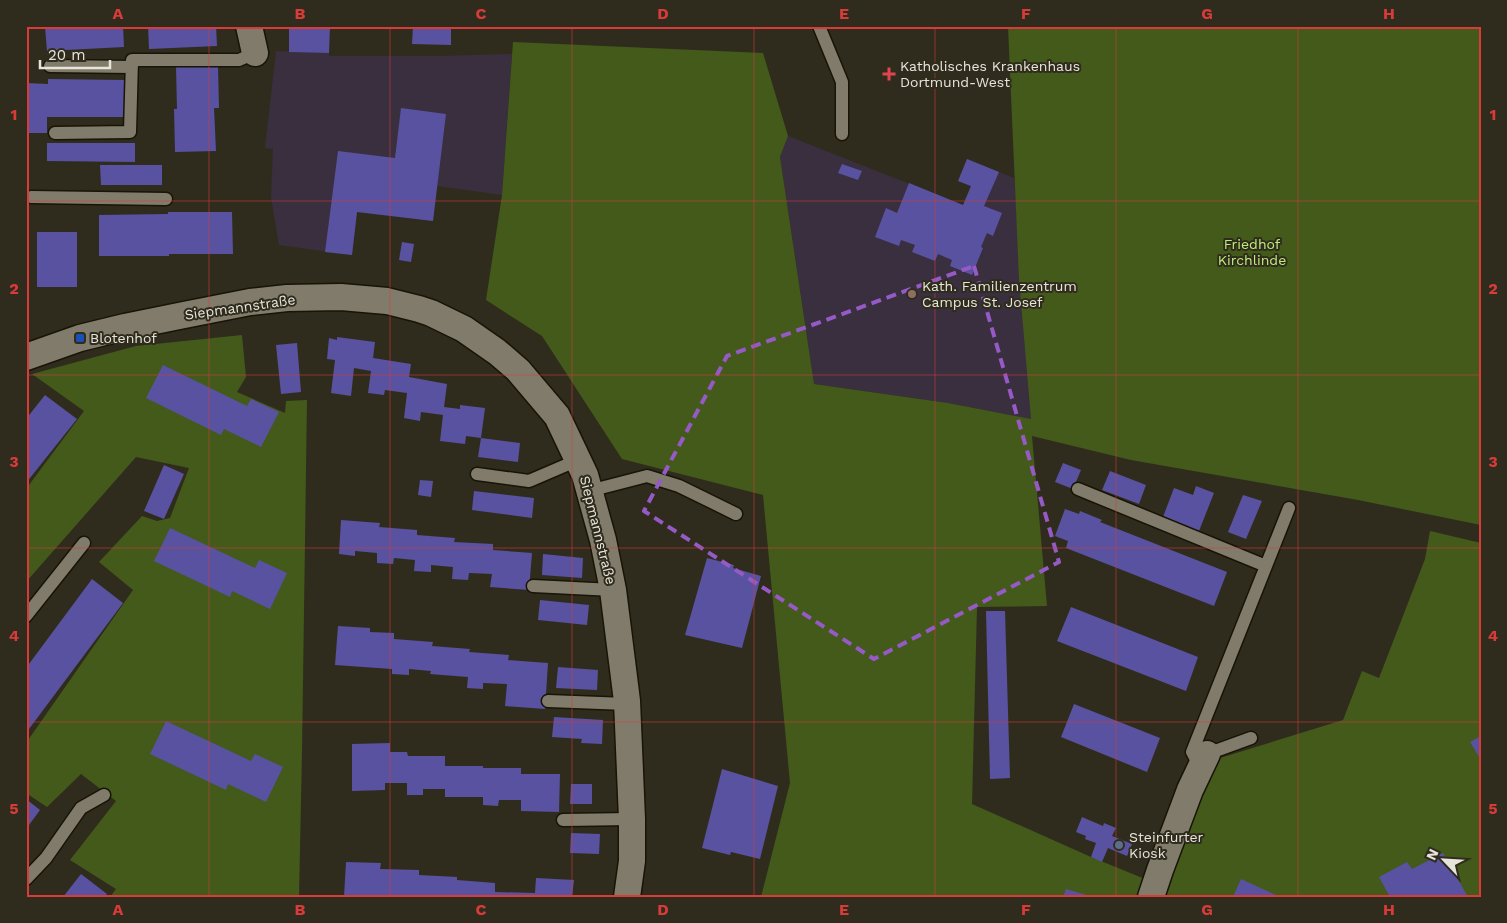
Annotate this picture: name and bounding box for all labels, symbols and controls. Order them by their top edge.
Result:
text: A [113,4,124,23]
text: B [295,4,306,23]
text: C [476,4,487,23]
text: D [657,4,669,23]
text: E [839,4,849,23]
text: F [1021,4,1031,23]
text: G [1201,4,1213,23]
text: H [1383,4,1395,23]
scale bar [40,38,110,70]
text: 20 m [48,46,86,64]
place label: Katholisches Krankenhaus Dortmund-West [900,58,1080,90]
marker: Katholisches Krankenhaus Dortmund-West [882,67,896,81]
text: 1 [11,105,17,124]
text: 1 [1490,105,1496,124]
park label: Friedhof Kirchlinde [1218,236,1286,268]
place label: Kath. Familienzentrum Campus St. Josef [922,278,1077,310]
text: 2 [9,279,19,298]
text: 2 [1488,279,1498,298]
marker: Kath. Familienzentrum Campus St. Josef [906,288,918,300]
street label: Siepmannstraße [184,291,296,323]
place label: Blotenhof [90,330,157,346]
marker: Blotenhof [74,332,86,344]
text: 3 [9,452,19,471]
text: 3 [1488,452,1498,471]
street label: Siepmannstraße [577,474,619,586]
text: 4 [9,626,19,645]
text: 4 [1488,626,1498,645]
text: 5 [9,799,19,818]
text: 5 [1488,799,1498,818]
place label: Steinfurter Kiosk [1129,829,1204,861]
north arrow [1420,836,1470,886]
marker: Steinfurter Kiosk [1113,839,1125,851]
text: N [1423,846,1442,863]
text: A [113,900,124,919]
text: B [295,900,306,919]
text: C [476,900,487,919]
text: D [657,900,669,919]
text: E [839,900,849,919]
text: F [1021,900,1031,919]
text: G [1201,900,1213,919]
text: H [1383,900,1395,919]

